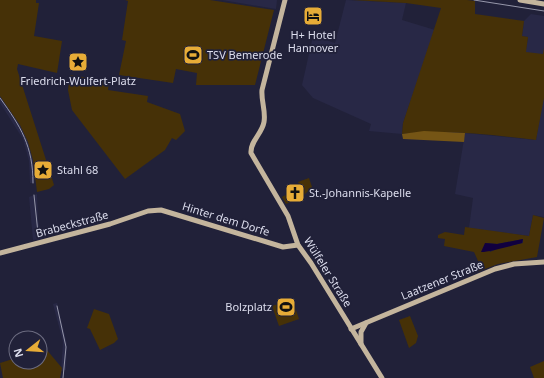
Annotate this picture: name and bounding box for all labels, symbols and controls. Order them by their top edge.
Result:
hotel icon: H+ Hotel Hannover [302,5,324,27]
place label: H+ Hotel Hannover [288,27,339,55]
sports icon: TSV Bemerode [182,44,204,66]
place label: TSV Bemerode [207,47,282,62]
place icon: Friedrich-Wulfert-Platz [67,51,89,73]
place label: Friedrich-Wulfert-Platz [20,73,136,88]
place icon: Stahl 68 [32,159,54,181]
place label: Stahl 68 [57,162,98,177]
church icon: St.-Johannis-Kapelle [284,182,306,204]
place label: St.-Johannis-Kapelle [309,185,411,200]
street label: Hinter dem Dorfe [181,198,272,239]
street label: Brabeckstraße [34,207,110,240]
street label: Wülfeler Straße [301,234,356,310]
street label: Laatzener Straße [398,256,485,303]
sports icon: Bolzplatz [275,296,297,318]
place label: Bolzplatz [225,299,272,314]
north arrow [8,330,48,370]
text: N [9,347,26,360]

